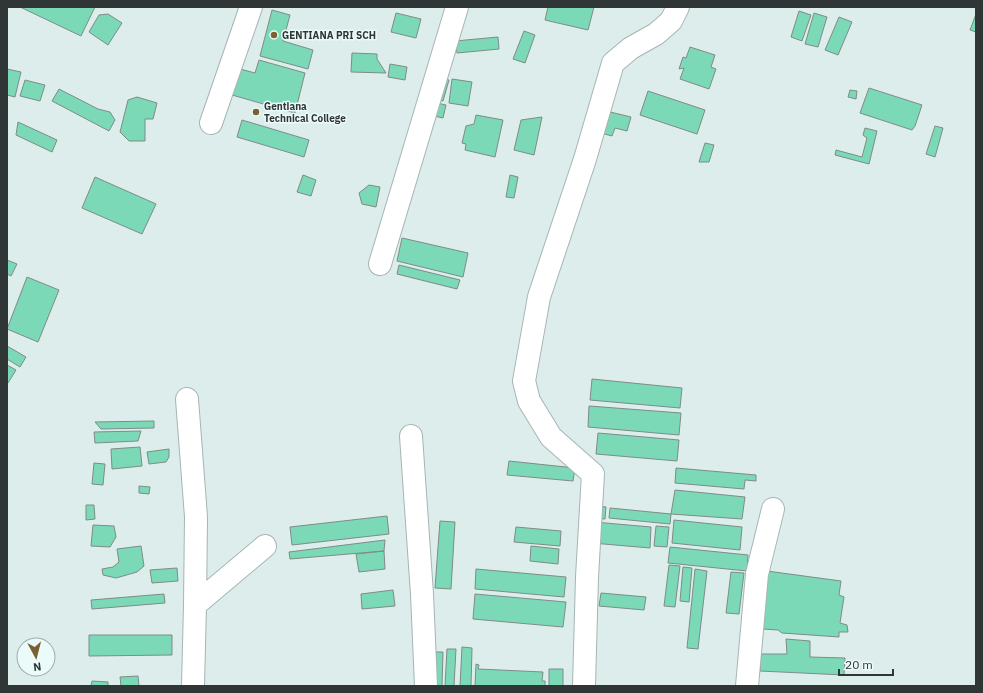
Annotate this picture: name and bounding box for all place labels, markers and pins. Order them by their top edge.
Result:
place label: GENTIANA PRI SCH [282,29,376,42]
marker: GENTIANA PRI SCH [269,30,279,40]
place label: Gentiana Technical College [264,100,346,125]
marker: Gentiana Technical College [251,107,261,117]

